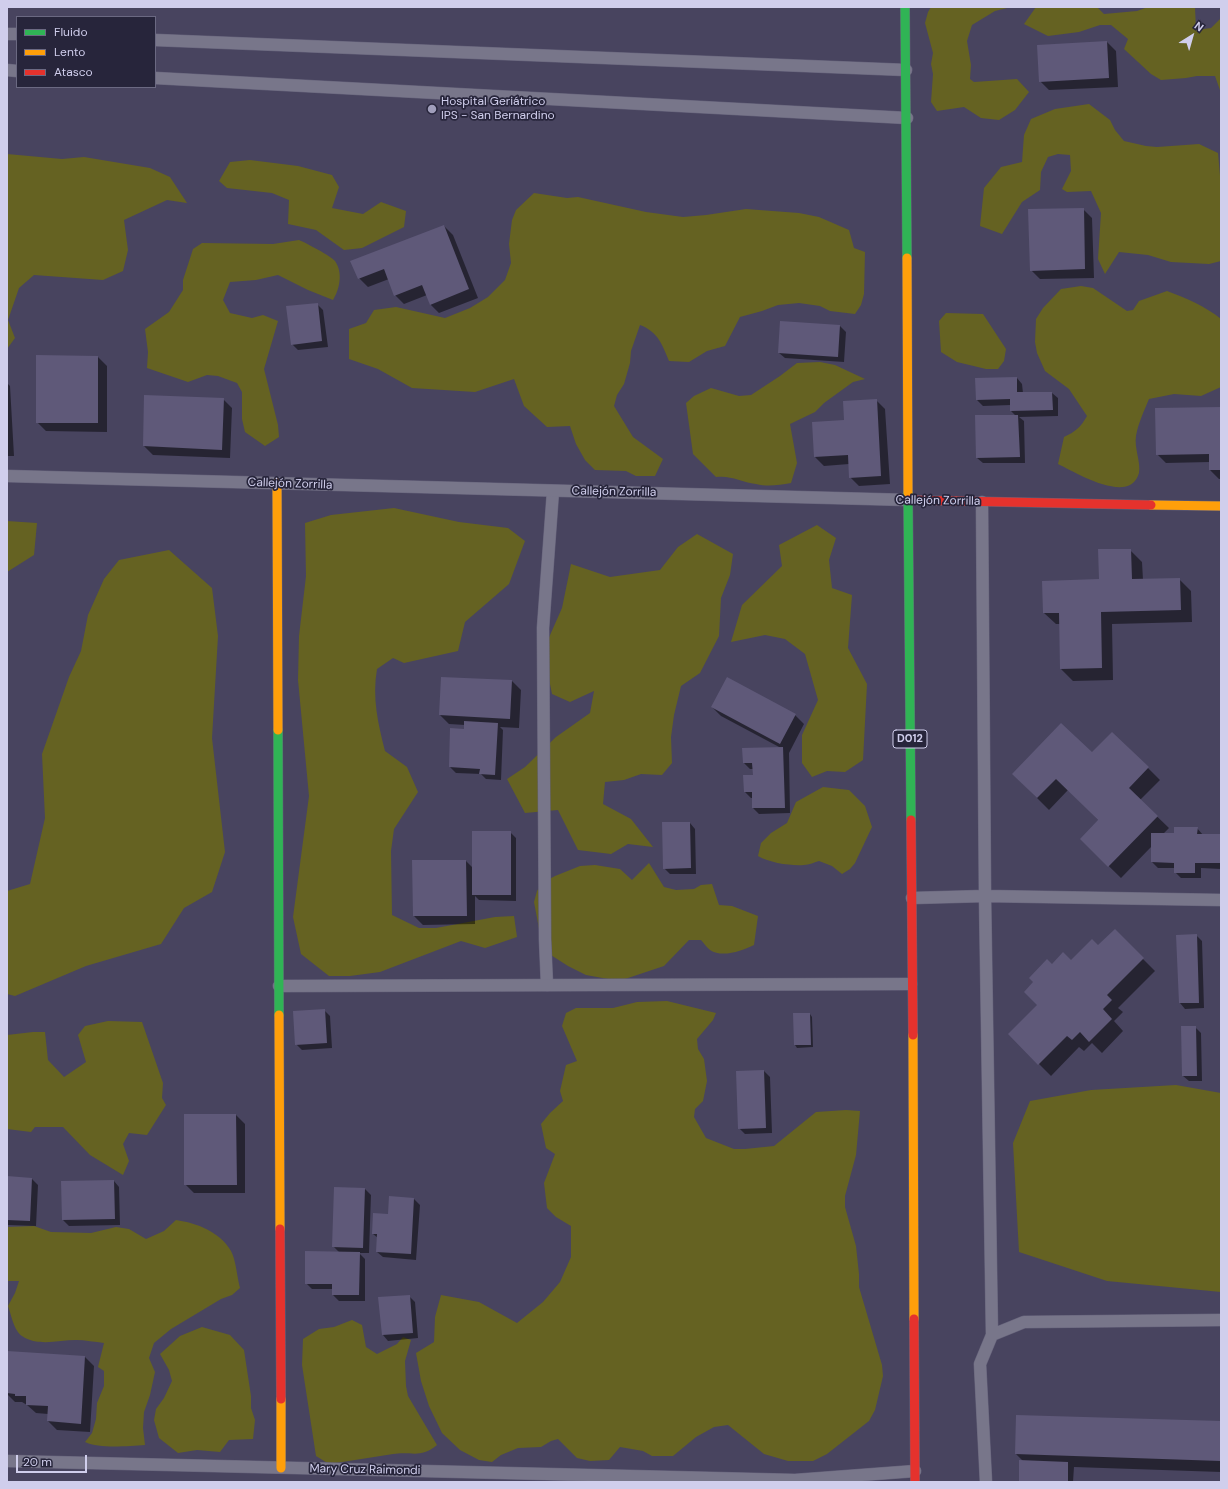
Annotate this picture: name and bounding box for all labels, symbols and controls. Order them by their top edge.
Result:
legend [16,16,156,88]
north arrow [1172,16,1212,56]
text: N [1192,18,1207,34]
text: Fluido [54,24,88,40]
text: Lento [54,44,85,60]
text: Atasco [54,64,93,80]
place label: Hospital Geriátrico IPS - San Bernardino [441,95,555,123]
marker: Hospital Geriátrico IPS - San Bernardino [426,103,438,115]
street label: Callejón Zorrilla [247,475,333,493]
street label: Callejón Zorrilla [572,484,656,500]
street label: Callejón Zorrilla [896,493,980,509]
road number: D012 [893,730,927,748]
scale bar [18,1447,89,1473]
text: 20 m [23,1454,52,1470]
street label: Mary Cruz Raimondi [309,1462,421,1478]

